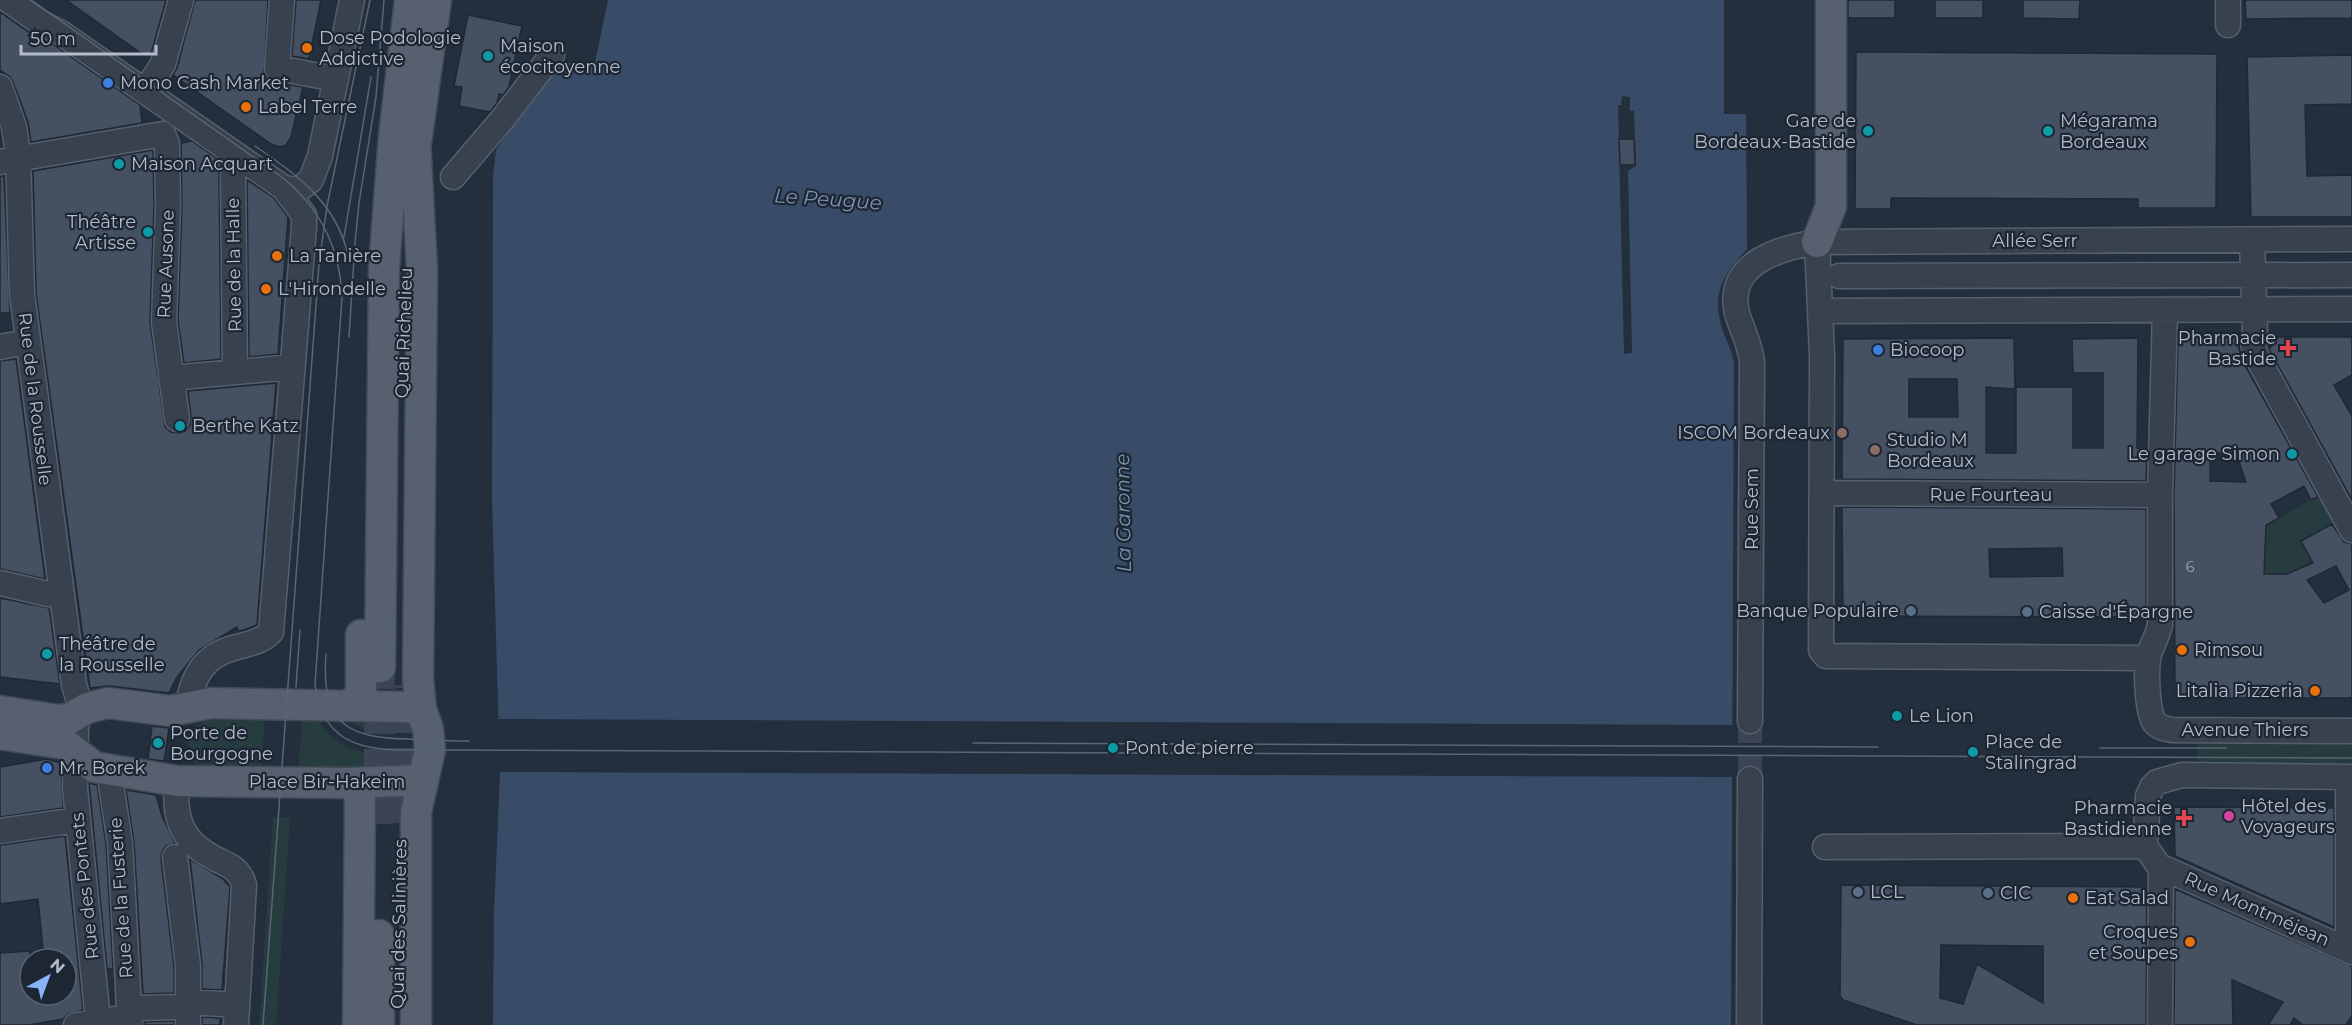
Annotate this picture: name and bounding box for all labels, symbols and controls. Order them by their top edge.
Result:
scale bar [21,18,156,56]
place label: Dose Podologie Addictive [319,27,461,70]
text: 50 m [30,28,76,50]
place label: Maison écocitoyenne [500,35,620,78]
marker: Dose Podologie Addictive [300,41,314,55]
marker: Maison écocitoyenne [481,49,495,63]
place label: Mono Cash Market [120,72,289,94]
marker: Mono Cash Market [101,76,115,90]
place label: Label Terre [258,96,357,118]
marker: Label Terre [239,100,253,114]
place label: Gare de Bordeaux-Bastide [1694,110,1856,153]
place label: Mégarama Bordeaux [2060,110,2158,153]
marker: Gare de Bordeaux-Bastide [1861,124,1875,138]
marker: Mégarama Bordeaux [2041,124,2055,138]
place label: Maison Acquart [131,153,273,175]
marker: Maison Acquart [112,157,126,171]
water label: Le Peugue [773,183,883,215]
street label: Rue de la Halle [222,197,246,332]
street label: Rue Ausone [153,209,179,319]
place label: Théâtre Artisse [67,211,136,254]
marker: Théâtre Artisse [141,225,155,239]
street label: Allée Serr [1992,230,2078,252]
place label: La Tanière [289,245,381,267]
marker: La Tanière [270,249,284,263]
street label: Quai Richelieu [391,267,417,399]
place label: L'Hirondelle [278,278,386,300]
marker: L'Hirondelle [259,282,273,296]
street label: Rue de la Rousselle [13,311,57,487]
place label: Pharmacie Bastide [2178,327,2276,370]
place label: Biocoop [1890,339,1964,361]
marker: Pharmacie Bastide [2281,341,2295,355]
marker: Biocoop [1871,343,1885,357]
place label: Berthe Katz [192,415,299,437]
marker: Berthe Katz [173,419,187,433]
place label: ISCOM Bordeaux [1677,422,1830,444]
marker: ISCOM Bordeaux [1835,426,1849,440]
place label: Studio M Bordeaux [1887,429,1974,472]
marker: Studio M Bordeaux [1868,443,1882,457]
place label: Le garage Simon [2128,443,2280,465]
marker: Le garage Simon [2285,447,2299,461]
water label: La Garonne [1110,453,1136,573]
street label: Rue Sem [1741,468,1763,550]
street label: Rue Fourteau [1930,484,2052,506]
house number: 6 [2185,557,2195,576]
place label: Banque Populaire [1736,600,1899,622]
place label: Caisse d'Épargne [2039,601,2193,623]
marker: Banque Populaire [1904,604,1918,618]
marker: Caisse d'Épargne [2020,605,2034,619]
place label: Théâtre de la Rousselle [59,633,165,676]
place label: Rimsou [2194,639,2263,661]
marker: Rimsou [2175,643,2189,657]
marker: Théâtre de la Rousselle [40,647,54,661]
place label: Litalia Pizzeria [2176,680,2303,702]
marker: Litalia Pizzeria [2308,684,2322,698]
place label: Le Lion [1909,705,1974,727]
marker: Le Lion [1890,709,1904,723]
street label: Avenue Thiers [2182,719,2309,741]
place label: Porte de Bourgogne [170,722,273,765]
place label: Place de Stalingrad [1985,731,2077,774]
marker: Porte de Bourgogne [151,736,165,750]
place label: Pont de pierre [1125,737,1254,759]
marker: Pont de pierre [1106,741,1120,755]
marker: Place de Stalingrad [1966,745,1980,759]
place label: Mr. Borek [59,757,145,779]
marker: Mr. Borek [40,761,54,775]
street label: Place Bir-Hakeim [249,771,405,793]
place label: Hôtel des Voyageurs [2241,795,2335,838]
place label: Pharmacie Bastidienne [2064,797,2172,840]
marker: Hôtel des Voyageurs [2222,809,2236,823]
street label: Rue des Pontets [66,811,104,960]
marker: Pharmacie Bastidienne [2177,811,2191,825]
street label: Rue de la Fusterie [104,817,138,979]
street label: Quai des Salinières [387,839,411,1009]
street label: Rue Montméjean [2181,867,2333,951]
place label: LCL [1870,881,1904,903]
place label: CIC [2000,882,2031,904]
marker: LCL [1851,885,1865,899]
marker: CIC [1981,886,1995,900]
place label: Eat Salad [2085,887,2169,909]
marker: Eat Salad [2066,891,2080,905]
place label: Croques et Soupes [2089,921,2178,964]
marker: Croques et Soupes [2183,935,2197,949]
north arrow [18,947,78,1007]
text: N [46,955,69,977]

